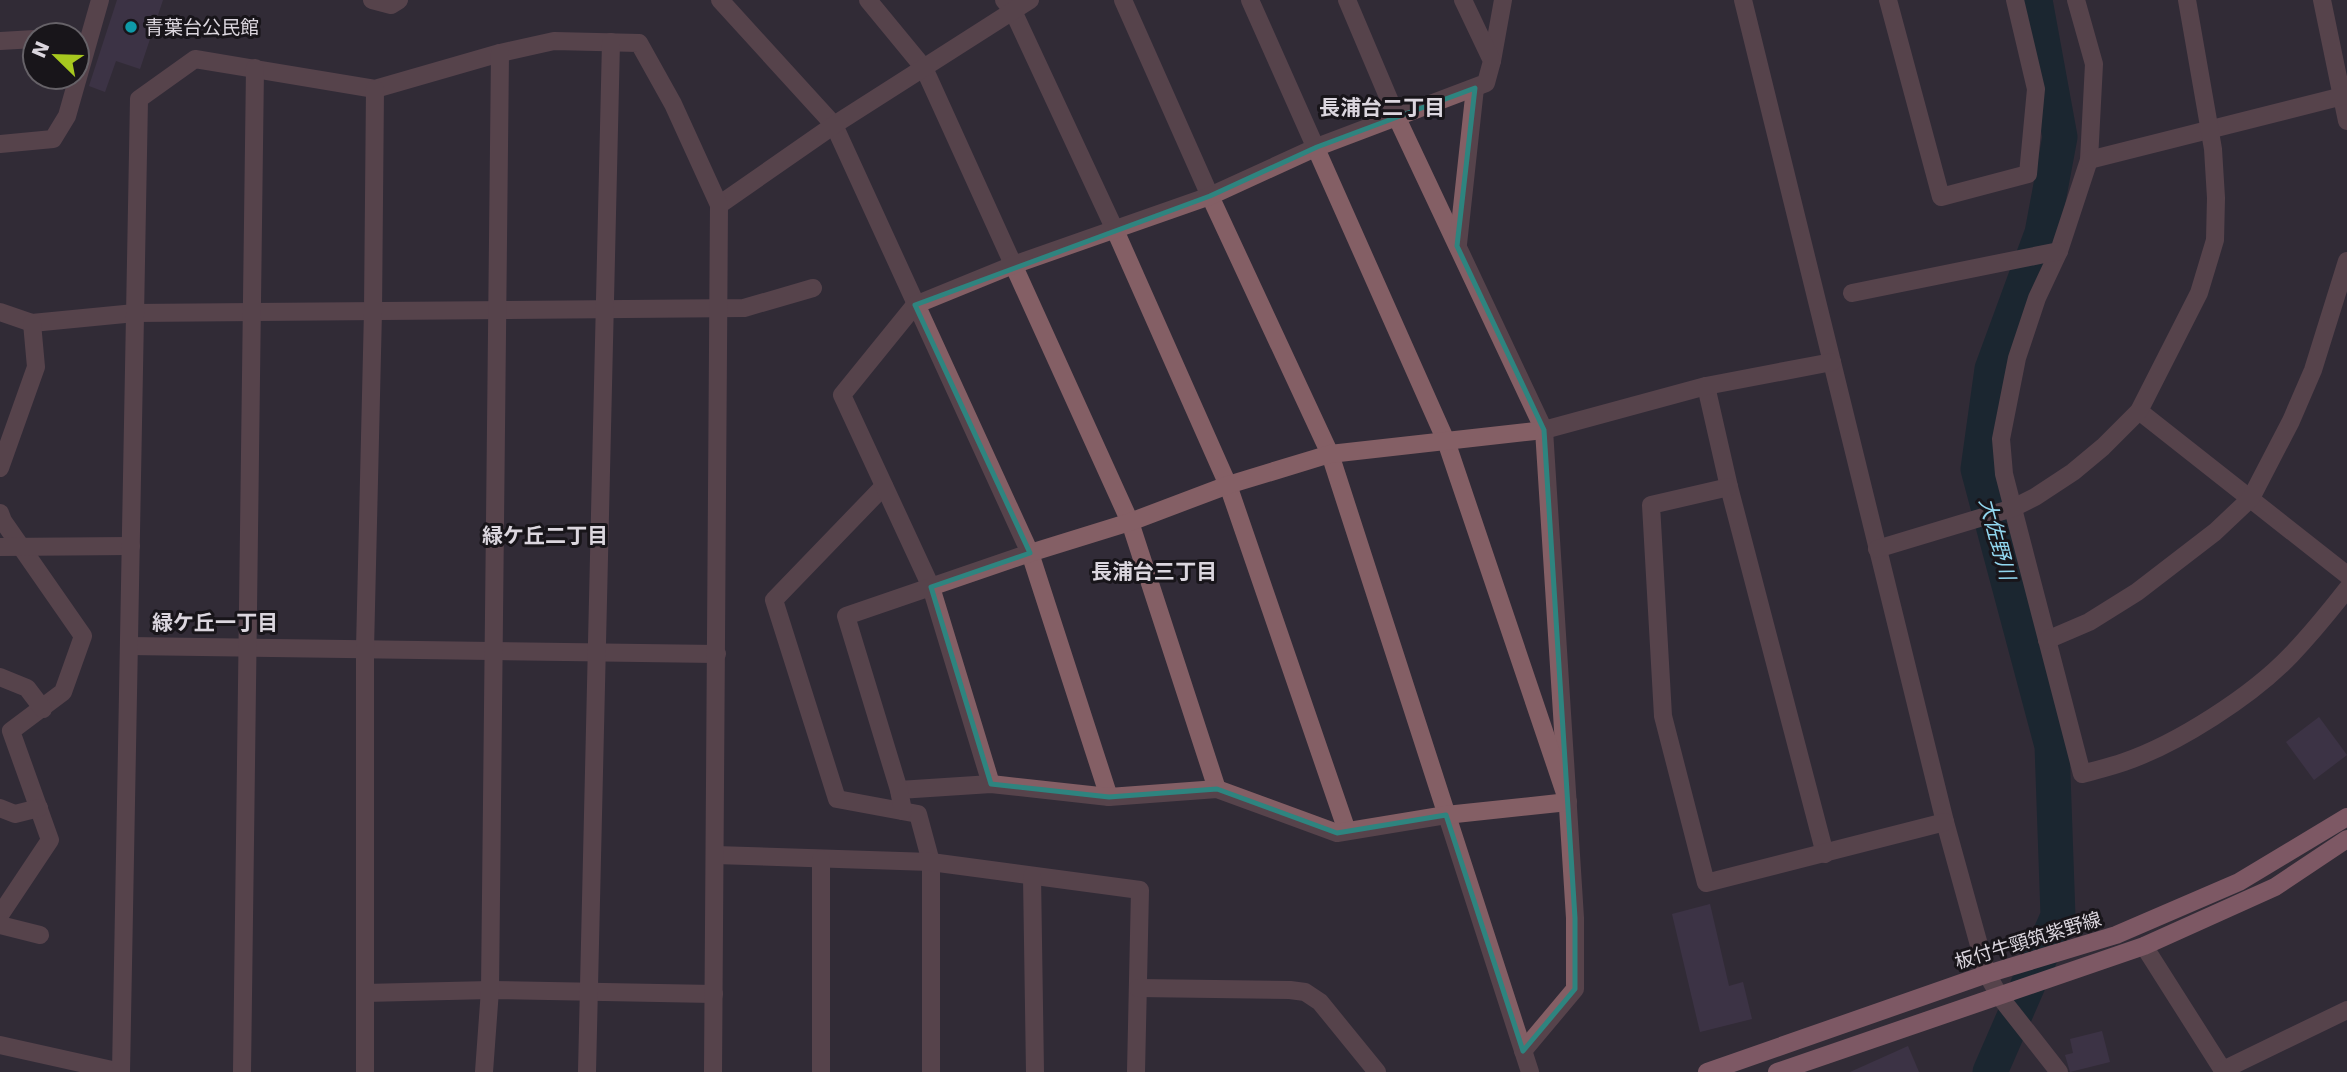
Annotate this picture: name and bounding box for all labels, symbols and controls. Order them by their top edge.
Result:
place label: 青葉台公民館 [145,16,259,38]
marker: 青葉台公民館 [123,19,139,35]
north arrow [21,21,91,91]
text: N [27,38,54,61]
district label: 長浦台二丁目 [1319,96,1445,120]
water label: 大佐野川 [1975,495,2020,585]
district label: 緑ケ丘二丁目 [482,524,608,548]
district label: 長浦台三丁目 [1091,560,1217,584]
district label: 緑ケ丘一丁目 [152,611,278,635]
street label: 板付牛頸筑紫野線 [1952,907,2104,973]

